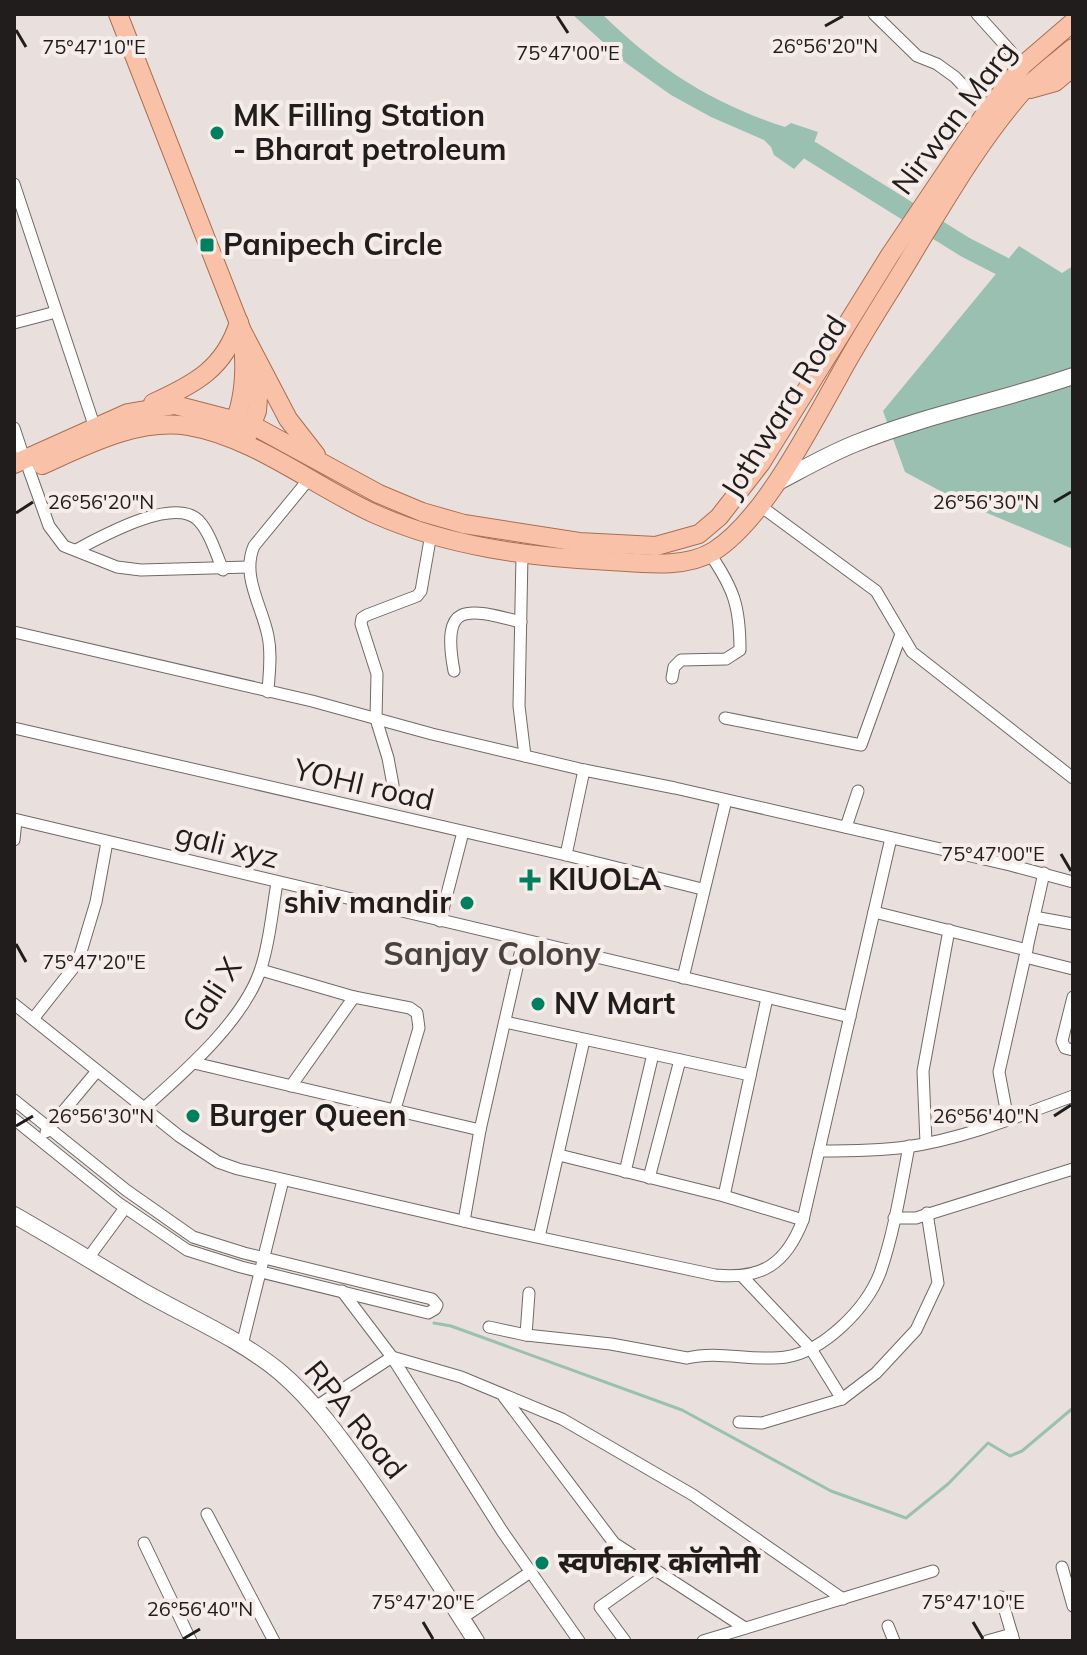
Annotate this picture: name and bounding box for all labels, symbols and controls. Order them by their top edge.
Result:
text: 26°56'20"N [772,33,878,58]
street label: Nirwan Marg [883,33,1023,202]
text: 75°47'10"E [42,34,146,59]
text: 75°47'00"E [516,40,620,65]
place label: MK Filling Station - Bharat petroleum [233,96,506,168]
marker: MK Filling Station - Bharat petroleum [208,124,226,142]
place label: Panipech Circle [223,225,443,263]
marker: Panipech Circle [198,236,216,254]
street label: Jothwara Road [712,308,855,505]
text: 26°56'20"N [48,489,154,514]
text: 26°56'30"N [933,489,1039,514]
street label: YOHI road [290,749,438,819]
street label: gali xyz [172,814,283,876]
text: 75°47'00"E [941,841,1045,866]
place label: KIUOLA [548,860,662,898]
marker: KIUOLA [519,869,541,891]
place label: shiv mandir [284,883,451,921]
marker: shiv mandir [458,894,476,912]
district label: Sanjay Colony [383,933,601,973]
text: 75°47'20"E [42,949,146,974]
street label: Gali X [173,950,250,1039]
place label: NV Mart [554,984,675,1022]
marker: NV Mart [529,995,547,1013]
place label: Burger Queen [209,1096,407,1134]
text: 26°56'30"N [48,1103,154,1128]
text: 26°56'40"N [933,1103,1039,1128]
marker: Burger Queen [184,1107,202,1125]
street label: RPA Road [296,1352,415,1486]
place label: स्वर्णकार कॉलोनी [558,1543,761,1581]
marker: स्वर्णकार कॉलोनी [533,1554,551,1572]
text: 75°47'20"E [371,1589,475,1614]
text: 75°47'10"E [921,1589,1025,1614]
text: 26°56'40"N [147,1596,253,1621]

